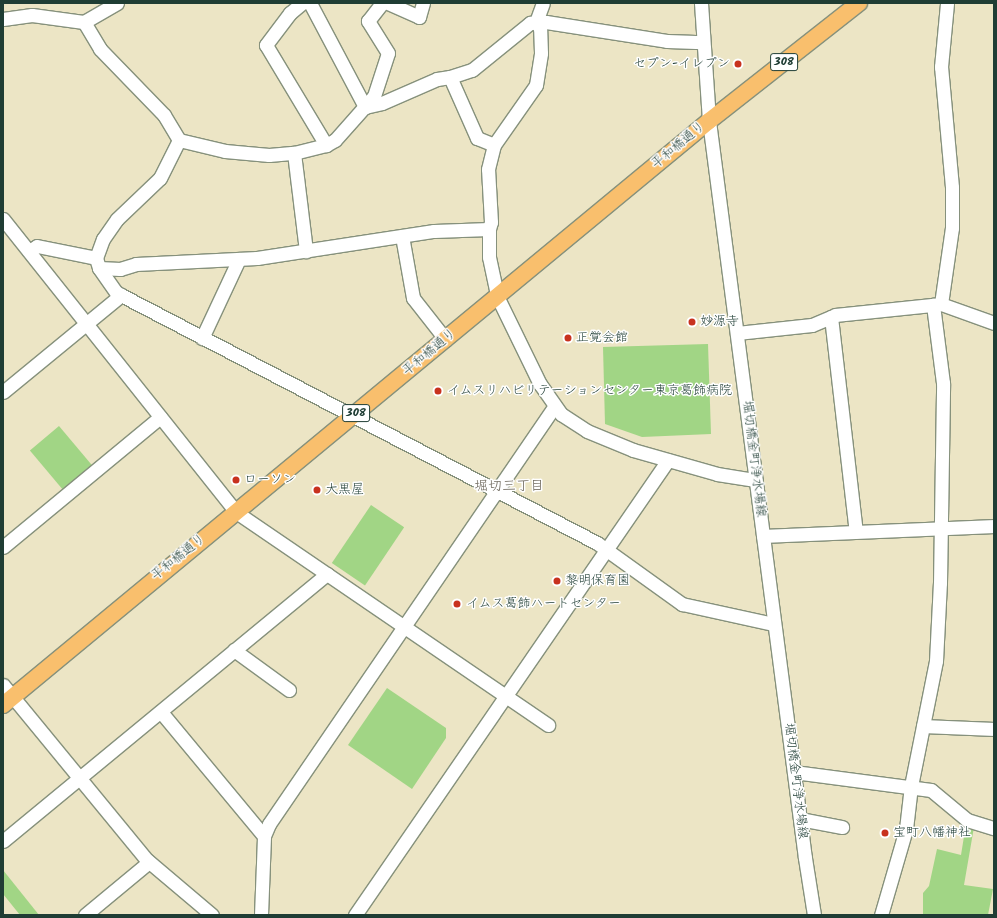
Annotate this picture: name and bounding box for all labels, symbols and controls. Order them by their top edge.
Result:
road number: 308 [770,52,798,72]
place label: セブン-イレブン [633,56,730,72]
marker: セブン-イレブン [733,59,743,69]
street label: 平和橋通り [649,119,709,173]
place label: 妙源寺 [700,314,739,330]
marker: 妙源寺 [687,317,697,327]
street label: 平和橋通り [400,326,460,380]
place label: 正覚会館 [576,330,628,346]
marker: 正覚会館 [563,333,573,343]
place label: イムスリハビリテーションセンター東京葛飾病院 [447,383,733,399]
marker: イムスリハビリテーションセンター東京葛飾病院 [432,385,444,397]
street label: 堀切橋金町浄水場線 [738,400,768,518]
road number: 308 [342,403,370,423]
place label: ローソン [244,472,296,488]
marker: ローソン [231,475,241,485]
district label: 堀切三丁目 [474,478,544,494]
place label: 大黒屋 [325,482,364,498]
marker: 大黒屋 [312,485,322,495]
street label: 平和橋通り [149,531,209,585]
place label: 黎明保育園 [565,573,630,589]
marker: 黎明保育園 [552,576,562,586]
place label: イムス葛飾ハートセンター [466,596,622,612]
marker: イムス葛飾ハートセンター [451,598,463,610]
street label: 堀切橋金町浄水場線 [780,722,810,840]
place label: 宝町八幡神社 [893,825,971,841]
marker: 宝町八幡神社 [880,828,890,838]

